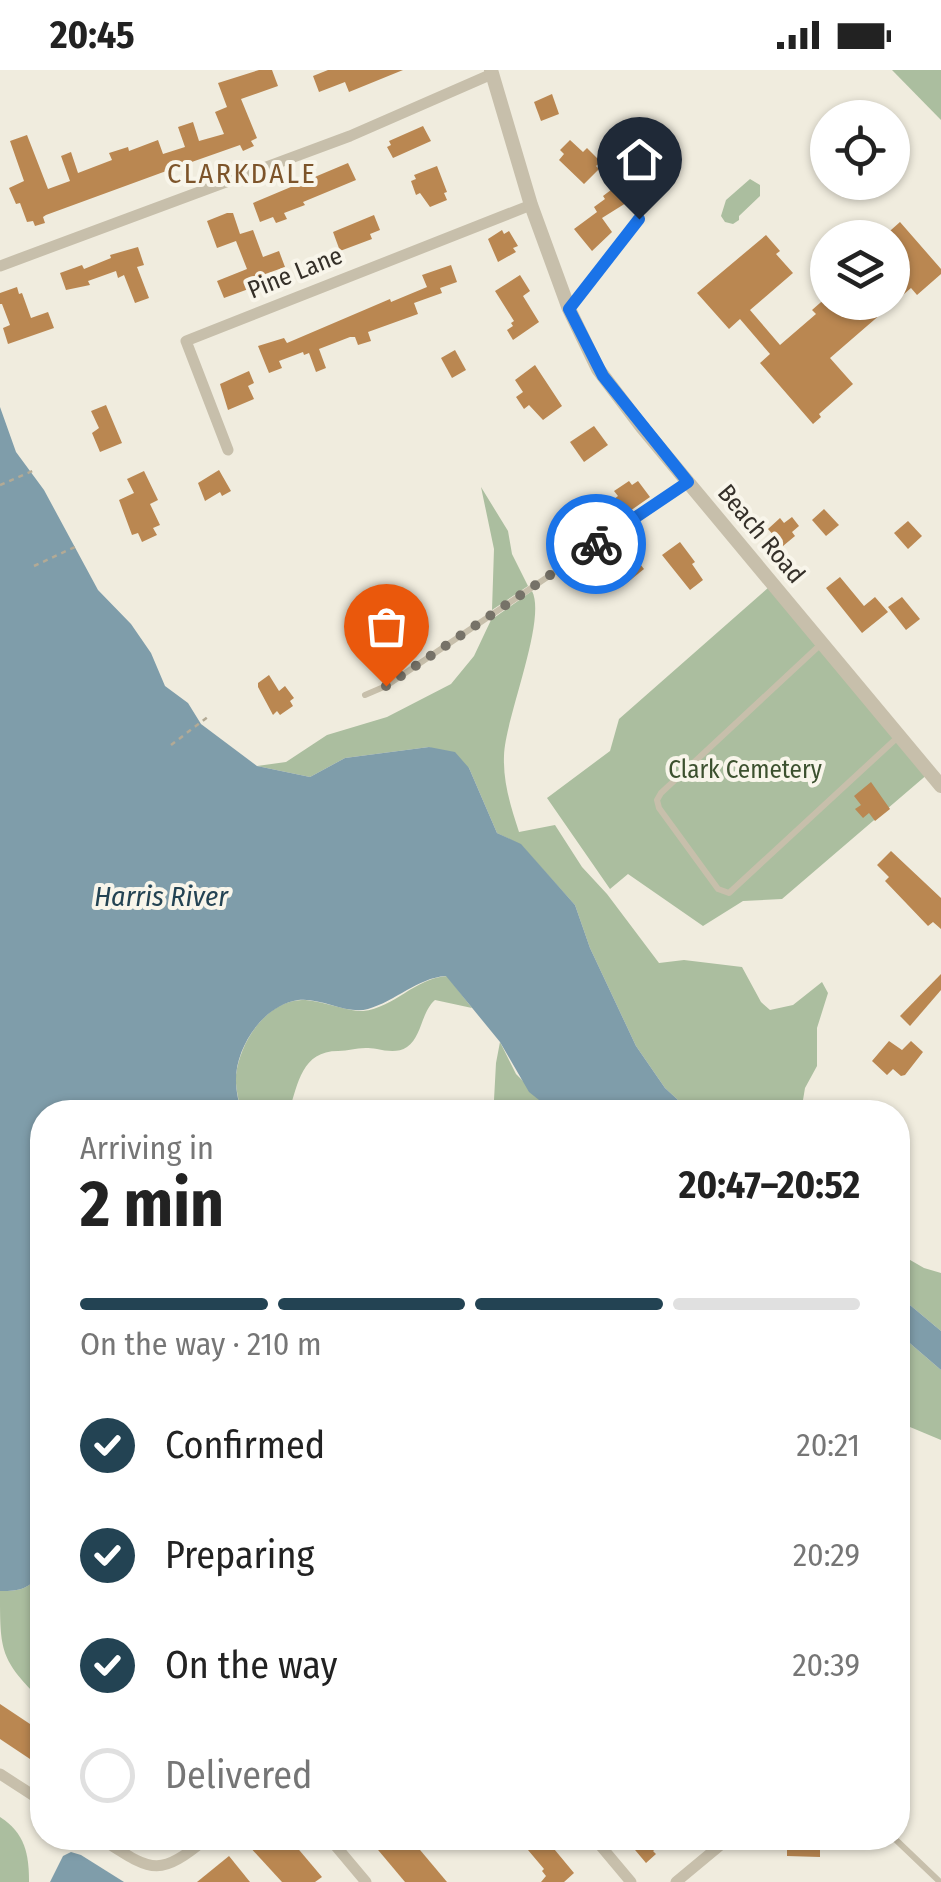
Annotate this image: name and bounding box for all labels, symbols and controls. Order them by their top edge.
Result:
text: 20:45 [50,12,135,58]
map controls [810,100,910,320]
button: locate [810,100,910,200]
pin [597,117,682,220]
icon: home [612,132,667,187]
district label: CLARKDALE [167,157,317,190]
button: layers [810,220,910,320]
street label: Pine Lane [243,240,347,306]
street label: Beach Road [711,479,811,589]
courier [546,494,646,594]
icon: bike [569,517,624,572]
pin [344,584,429,687]
icon: bag [359,599,414,654]
park label: Clark Cemetery [668,755,822,785]
water label: Harris River [94,880,229,913]
text: Arriving in [80,1129,214,1167]
text: 20:47–20:52 [679,1162,860,1208]
text: 2 min [80,1165,224,1243]
text: On the way · 210 m [80,1325,322,1363]
icon: check [80,1418,135,1473]
text: Confirmed [165,1422,325,1468]
text: 20:21 [797,1426,860,1464]
icon: check [80,1528,135,1583]
text: Preparing [165,1532,314,1578]
text: 20:29 [793,1536,860,1574]
icon: check [80,1638,135,1693]
text: On the way [165,1642,337,1688]
text: 20:39 [793,1646,860,1684]
text: Delivered [165,1752,312,1798]

